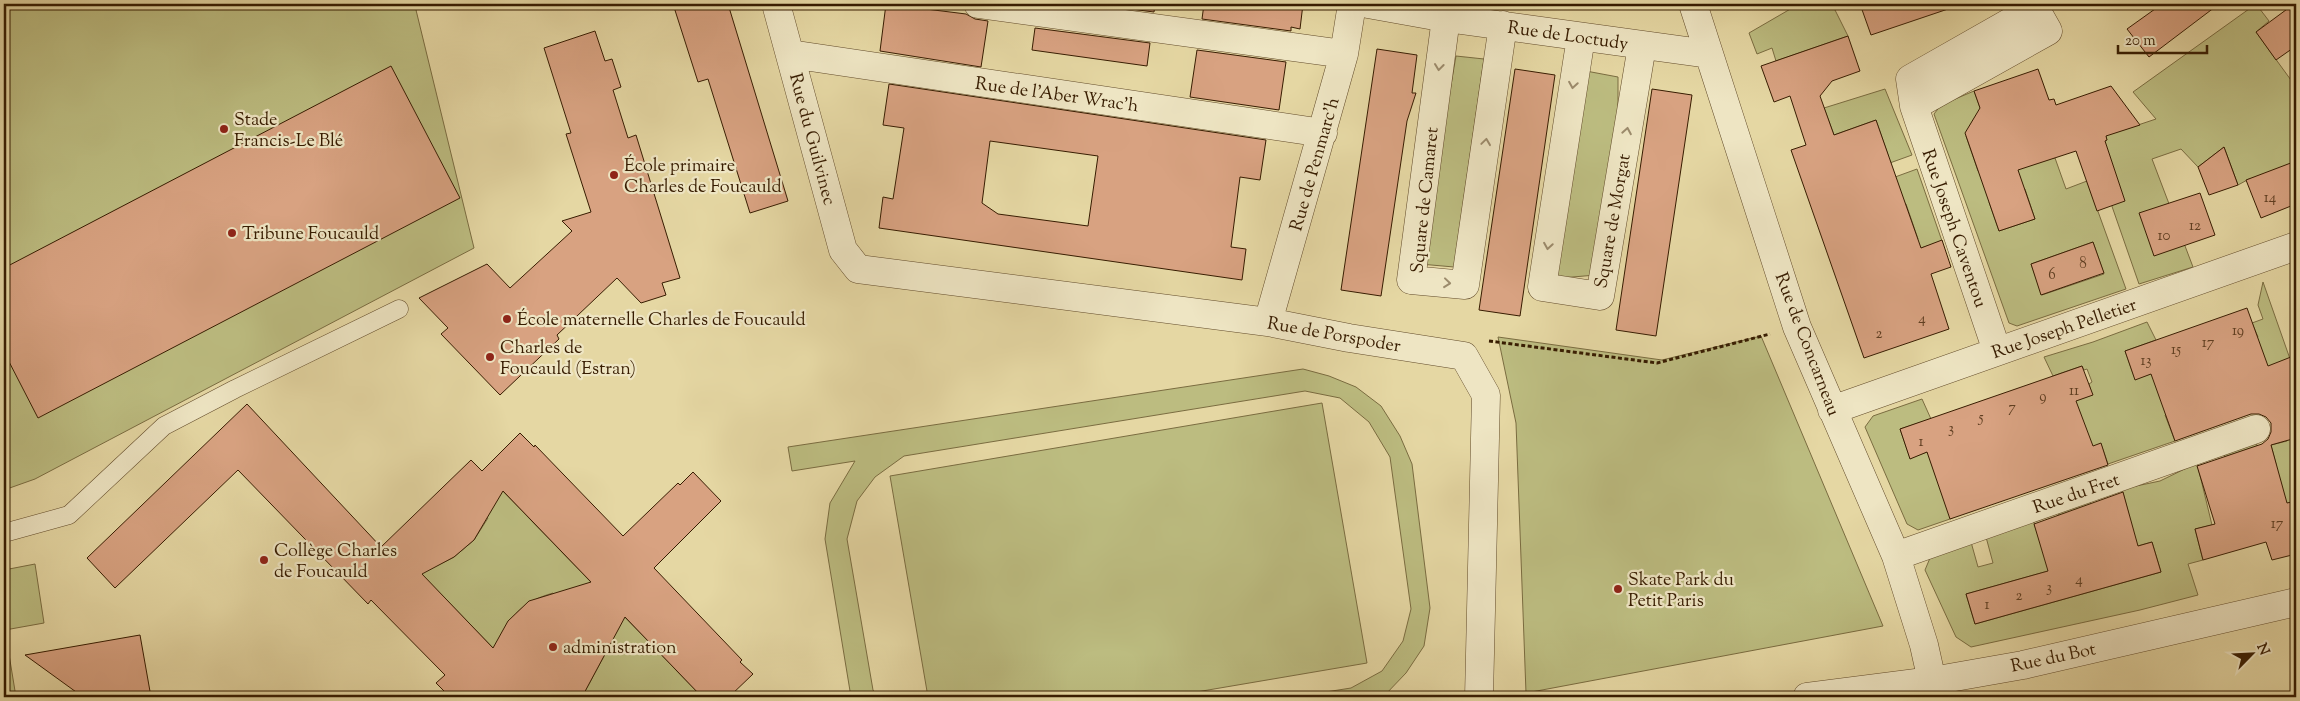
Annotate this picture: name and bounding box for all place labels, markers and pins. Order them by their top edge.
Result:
place label: Stade Francis-Le Blé [234,108,343,155]
marker: Stade Francis-Le Blé [218,123,230,135]
place label: École primaire Charles de Foucauld [624,154,782,201]
marker: École primaire Charles de Foucauld [608,169,620,181]
place label: Tribune Foucauld [242,222,379,248]
marker: Tribune Foucauld [226,227,238,239]
place label: École maternelle Charles de Foucauld [517,308,806,334]
marker: École maternelle Charles de Foucauld [501,313,513,325]
place label: Charles de Foucauld (Estran) [500,336,636,383]
marker: Charles de Foucauld (Estran) [484,351,496,363]
place label: Collège Charles de Foucauld [274,539,397,586]
marker: Collège Charles de Foucauld [258,554,270,566]
place label: Skate Park du Petit Paris [1628,568,1734,615]
marker: Skate Park du Petit Paris [1612,583,1624,595]
place label: administration [563,636,677,662]
marker: administration [547,641,559,653]

